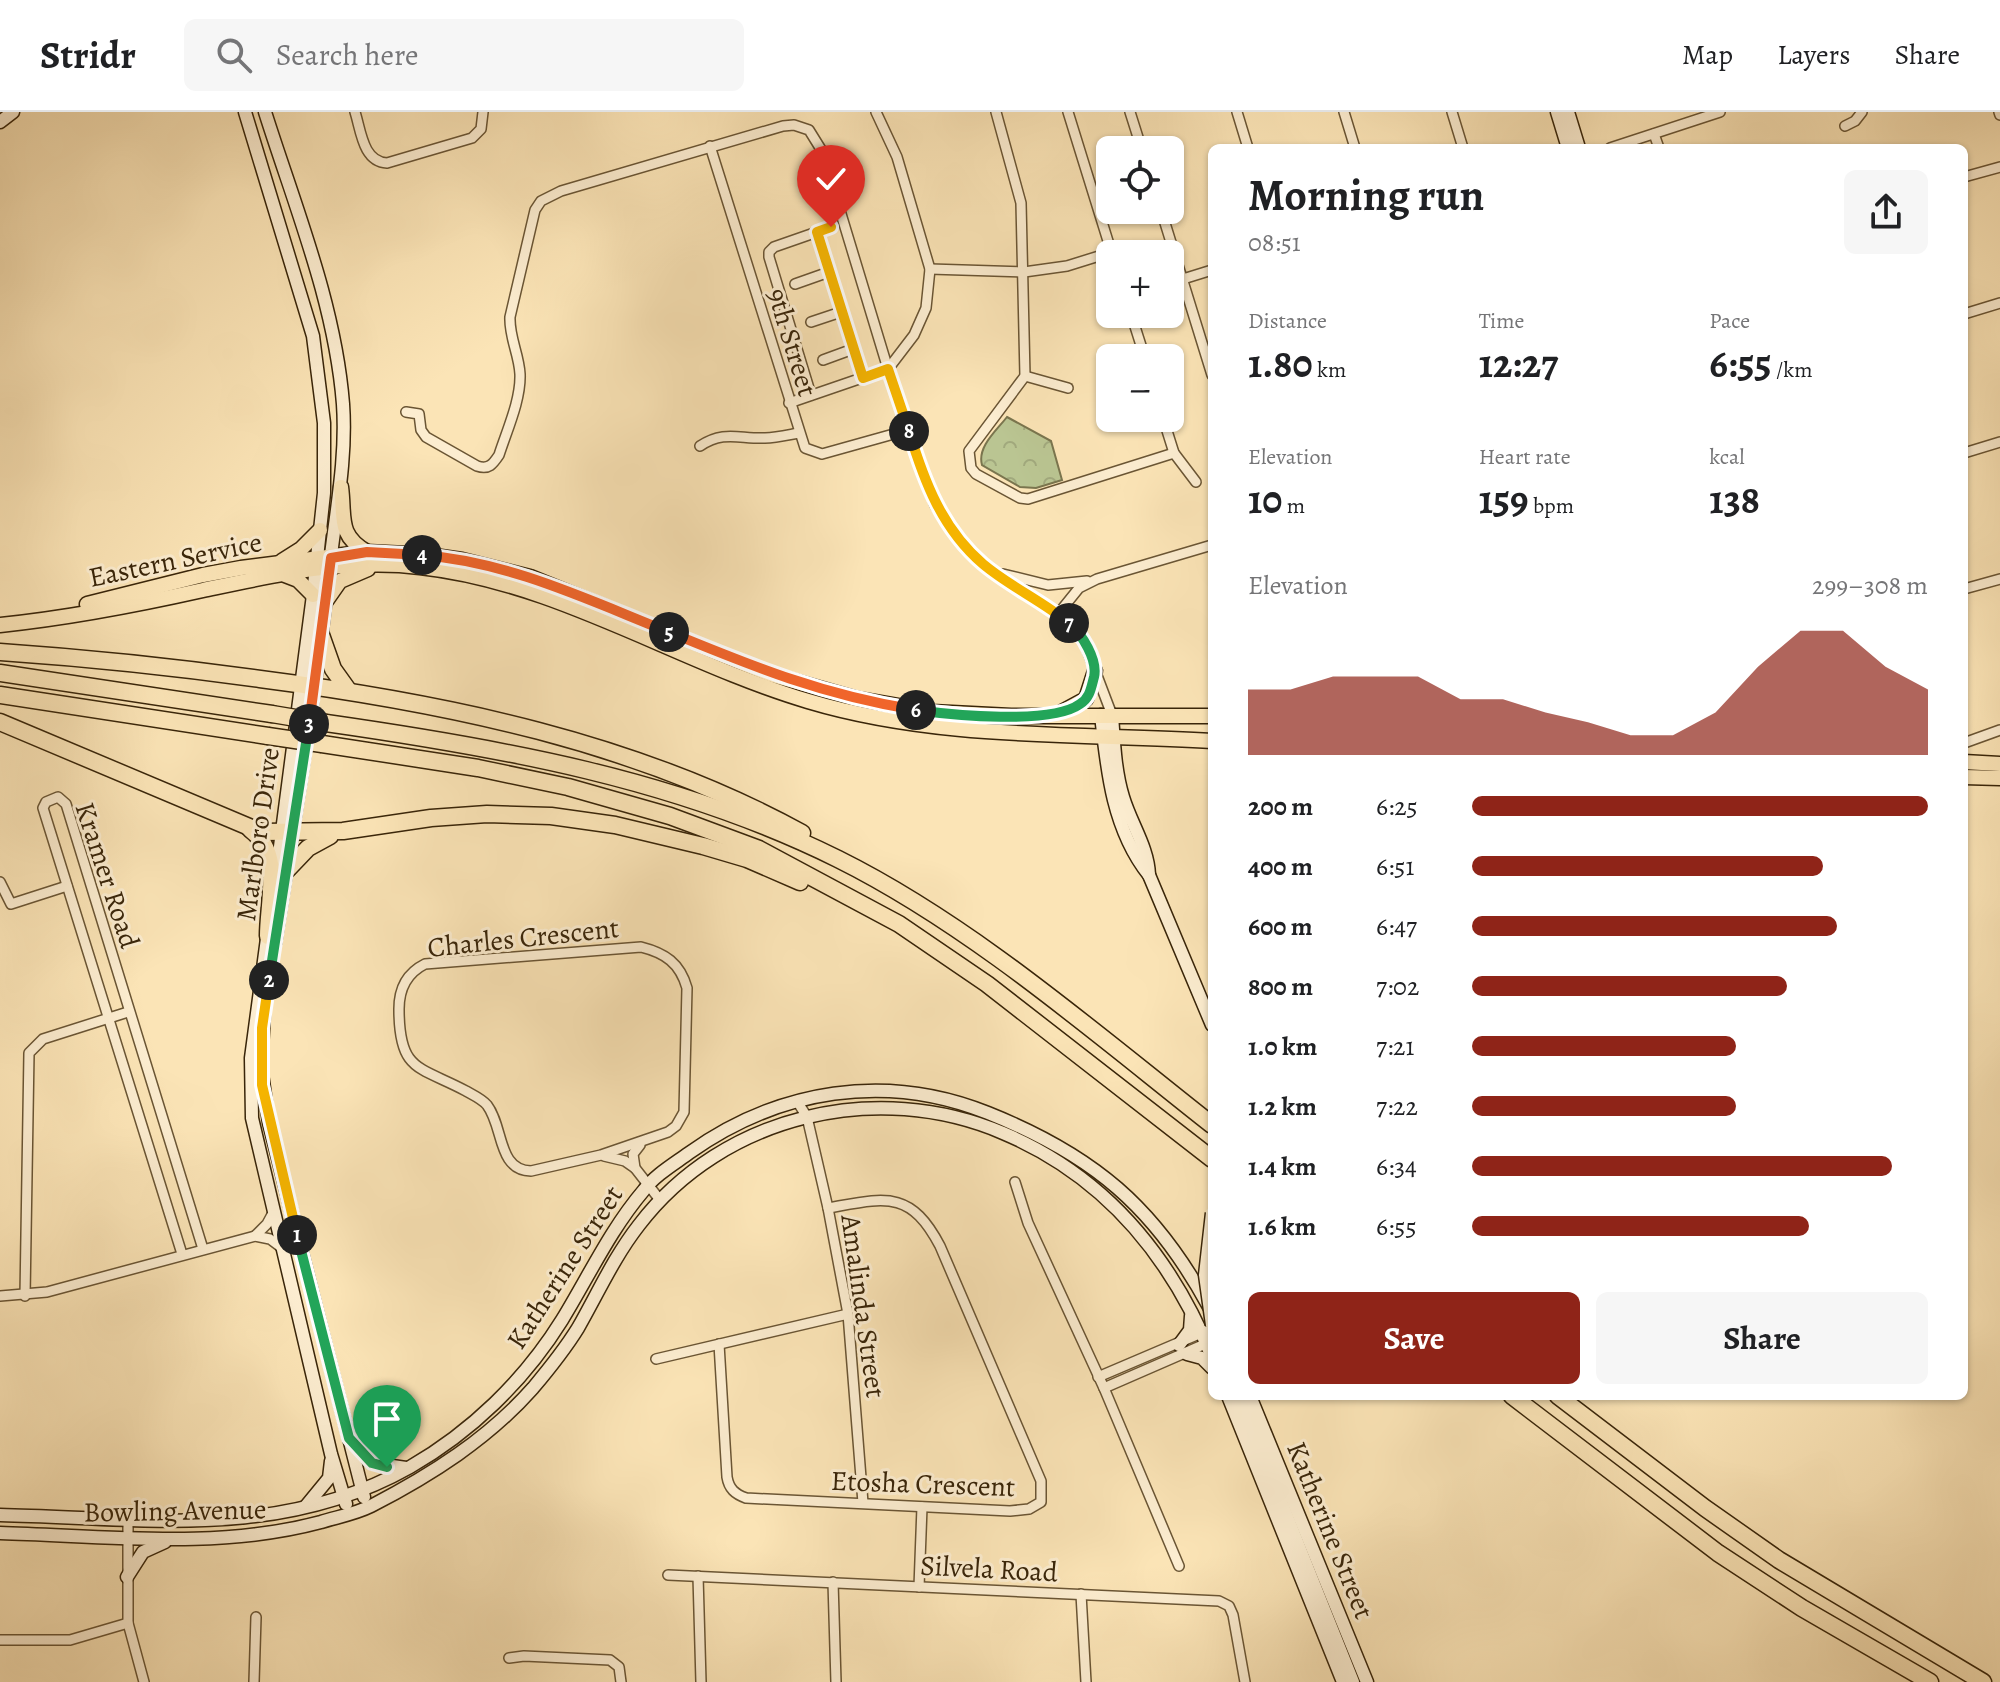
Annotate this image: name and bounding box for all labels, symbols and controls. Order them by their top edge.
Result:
search box [184,19,744,91]
text: Stridr [40,29,136,81]
icon: search [212,33,256,77]
text: Search here [276,35,419,75]
text: Map [1682,36,1733,74]
text: Layers [1777,36,1850,74]
text: Share [1894,36,1960,74]
map controls [1096,136,1184,432]
button: locate [1096,136,1184,224]
pin [797,145,865,227]
icon: check [809,157,853,201]
text: Morning run [1248,165,1484,225]
button: share [1844,170,1928,254]
text: 08:51 [1248,225,1301,260]
button: + [1096,240,1184,328]
street label: 9th Street [758,283,826,401]
text: Distance [1248,306,1327,336]
text: Time [1479,306,1524,336]
text: Pace [1709,306,1750,336]
text: 1.80 [1248,336,1313,391]
text: 12:27 [1479,336,1558,391]
text: 6:55 [1709,336,1772,391]
button: − [1096,344,1184,432]
text: km [1313,355,1346,385]
text: /km [1772,355,1813,385]
pin: 8 [889,411,929,451]
text: 8 [904,416,914,446]
text: Elevation [1248,442,1332,472]
text: Heart rate [1479,442,1571,472]
text: kcal [1709,442,1745,472]
text: 10 [1248,472,1282,527]
text: 159 [1479,472,1529,527]
text: 138 [1709,472,1760,527]
text: m [1282,491,1305,521]
text: bpm [1529,491,1574,521]
street label: Eastern Service [85,523,265,597]
pin: 4 [402,535,442,575]
text: 4 [417,540,427,570]
text: Elevation [1248,568,1348,603]
text: 299–308 m [1812,568,1928,603]
pin: 7 [1049,603,1089,643]
text: 7 [1064,608,1074,638]
pin: 5 [649,612,689,652]
text: 5 [664,617,674,647]
pin: 6 [896,690,936,730]
text: 6 [911,695,921,725]
pin: 3 [289,704,329,744]
text: 3 [304,709,314,739]
street label: Marlboro Drive [227,745,289,923]
text: 200 m [1248,789,1313,824]
text: 6:25 [1376,789,1418,824]
street label: Kramer Road [66,797,149,954]
text: 400 m [1248,849,1313,884]
text: 6:51 [1376,849,1414,884]
street label: Charles Crescent [426,909,621,967]
text: 600 m [1248,909,1313,944]
text: 6:47 [1376,909,1417,944]
pin: 2 [249,960,289,1000]
text: 2 [264,965,274,995]
text: 800 m [1248,969,1313,1004]
text: 7:02 [1376,969,1419,1004]
text: 1.0 km [1248,1029,1317,1064]
text: 7:21 [1376,1029,1414,1064]
text: 1.2 km [1248,1089,1317,1124]
text: 7:22 [1376,1089,1418,1124]
text: 1.4 km [1248,1149,1316,1184]
text: 6:34 [1376,1149,1417,1184]
street label: Katherine Street [498,1178,632,1357]
text: 1.6 km [1248,1209,1316,1244]
text: 6:55 [1376,1209,1417,1244]
street label: Amalinda Street [831,1211,895,1400]
pin: 1 [277,1215,317,1255]
text: 1 [293,1220,301,1250]
button: Save [1248,1292,1580,1384]
button: Share [1596,1292,1928,1384]
pin [353,1385,421,1467]
icon: arrive [365,1397,409,1441]
street label: Katherine Street [1277,1436,1383,1625]
street label: Etosha Crescent [830,1462,1016,1506]
street label: Bowling Avenue [83,1490,267,1532]
street label: Silvela Road [919,1546,1060,1592]

